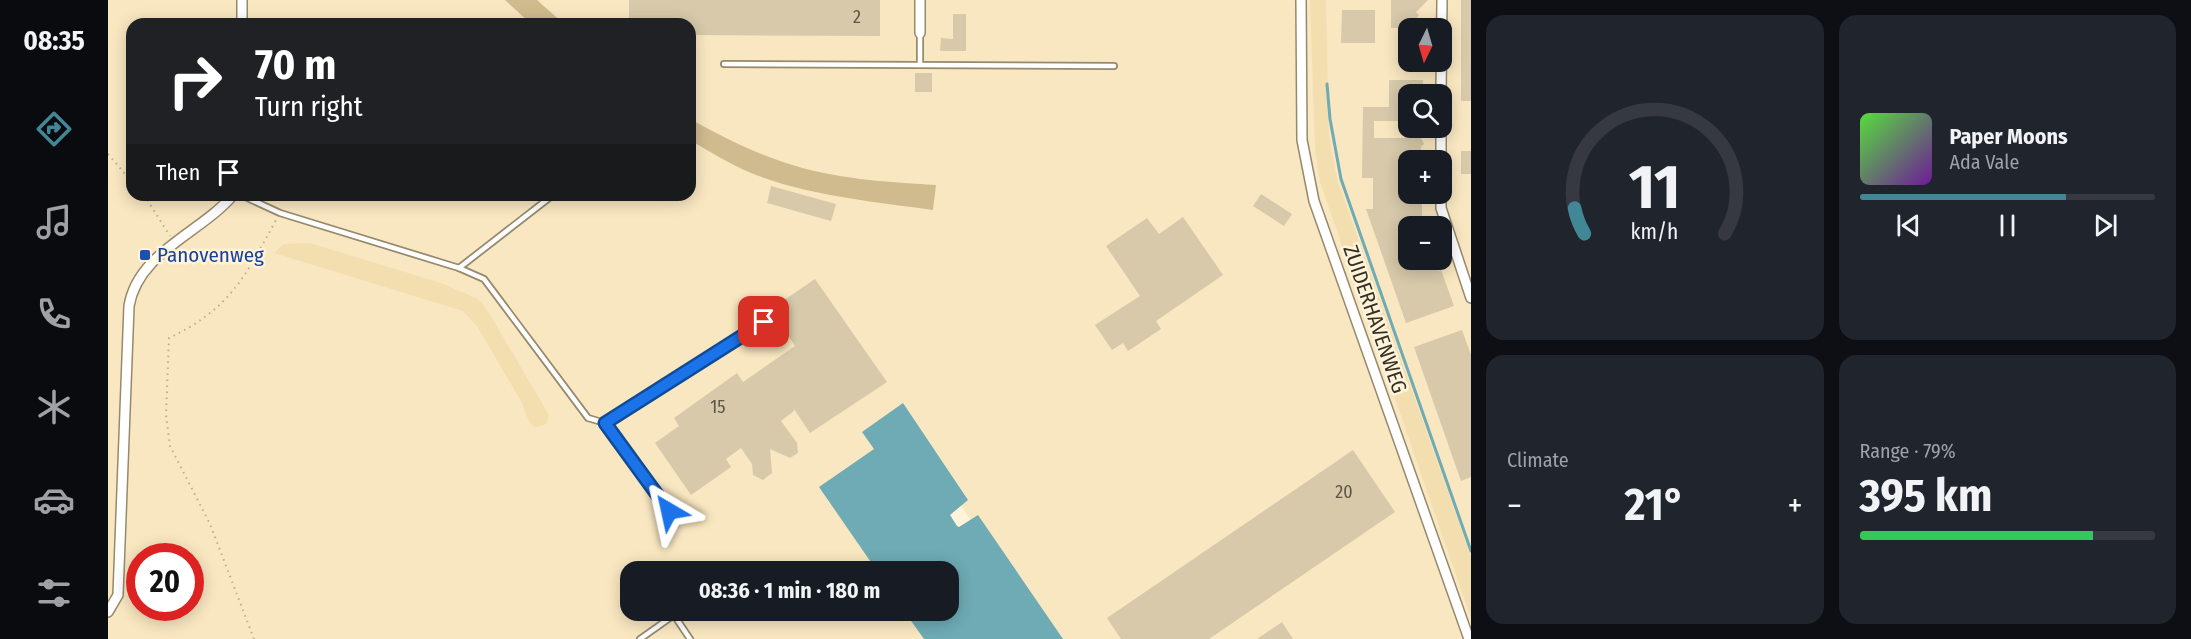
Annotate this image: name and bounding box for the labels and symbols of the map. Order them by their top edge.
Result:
house number: 2 [853,6,861,28]
north arrow [1398,18,1452,72]
street label: ZUIDERHAVENWEG [1337,241,1413,397]
place label: Panovenweg [157,242,264,268]
marker: Panovenweg [138,248,152,262]
pin [738,296,789,347]
house number: 15 [710,396,726,418]
position arrow [637,479,701,543]
house number: 20 [1335,481,1353,503]
speed limit sign: 20 [126,543,204,621]

